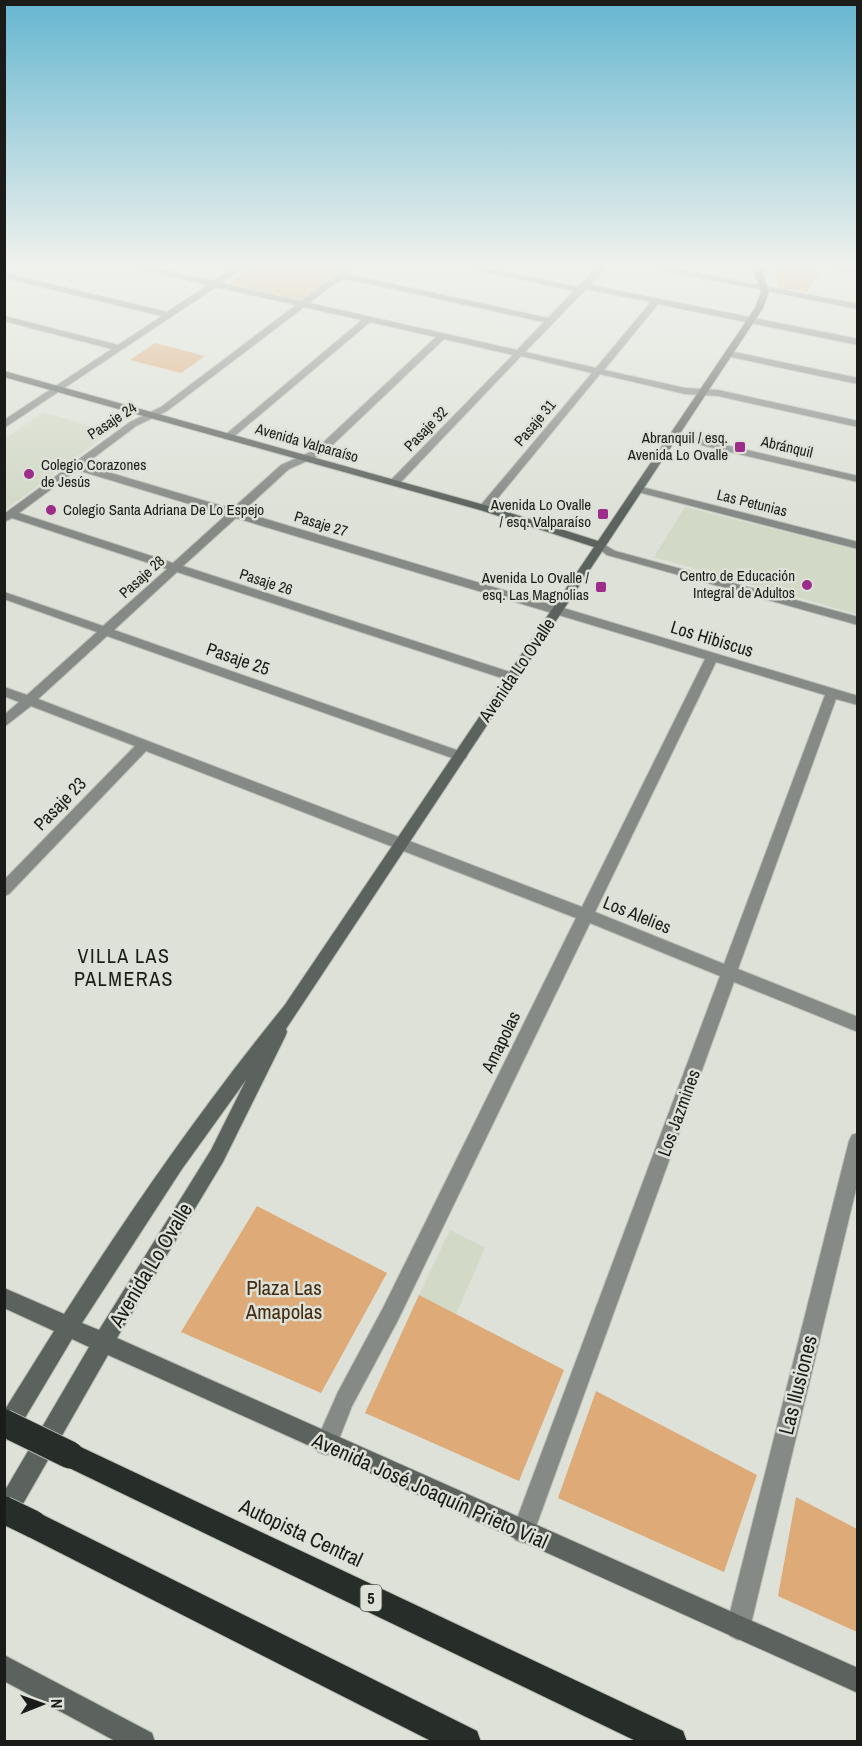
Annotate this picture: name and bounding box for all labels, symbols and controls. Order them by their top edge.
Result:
street label: Pasaje 31 [509,395,560,450]
street label: Pasaje 24 [83,397,141,444]
street label: Pasaje 32 [399,402,452,456]
street label: Avenida Valparaíso [252,418,361,467]
place label: Abranquil / esq. Avenida Lo Ovalle [627,427,728,465]
street label: Abránquil [758,430,815,463]
marker: Abranquil / esq. Avenida Lo Ovalle [733,440,747,454]
place label: Colegio Corazones de Jesús [41,454,146,492]
marker: Colegio Corazones de Jesús [22,467,36,481]
street label: Las Petunias [715,484,790,521]
place label: Avenida Lo Ovalle / esq. Valparaíso [490,494,591,532]
place label: Colegio Santa Adriana De Lo Espejo [63,499,264,520]
marker: Colegio Santa Adriana De Lo Espejo [44,503,58,517]
street label: Pasaje 27 [292,505,351,542]
marker: Avenida Lo Ovalle / esq. Valparaíso [596,507,610,521]
street label: Pasaje 28 [114,550,169,603]
street label: Pasaje 26 [237,563,296,600]
place label: Centro de Educación Integral de Adultos [679,565,795,603]
place label: Avenida Lo Ovalle / esq. Las Magnolias [481,567,590,605]
marker: Centro de Educación Integral de Adultos [800,578,814,592]
marker: Avenida Lo Ovalle / esq. Las Magnolias [594,580,608,594]
street label: Avenida Lo Ovalle [472,613,561,727]
street label: Los Hibiscus [668,614,757,663]
street label: Pasaje 25 [203,636,273,681]
street label: Pasaje 23 [28,771,91,836]
street label: Los Alelies [599,890,675,939]
district label: VILLA LAS PALMERAS [74,942,174,992]
street label: Amapolas [474,1007,526,1078]
street label: Los Jazmines [651,1066,706,1160]
street label: Avenida Lo Ovalle [101,1197,199,1333]
park label: Plaza Las Amapolas [245,1273,322,1326]
street label: Las Ilusiones [771,1332,824,1438]
street label: Avenida José Joaquín Prieto Vial [307,1425,553,1556]
street label: Autopista Central [234,1491,368,1574]
road number: 5 [360,1585,382,1611]
north arrow [12,1674,72,1734]
text: N [46,1699,68,1709]

